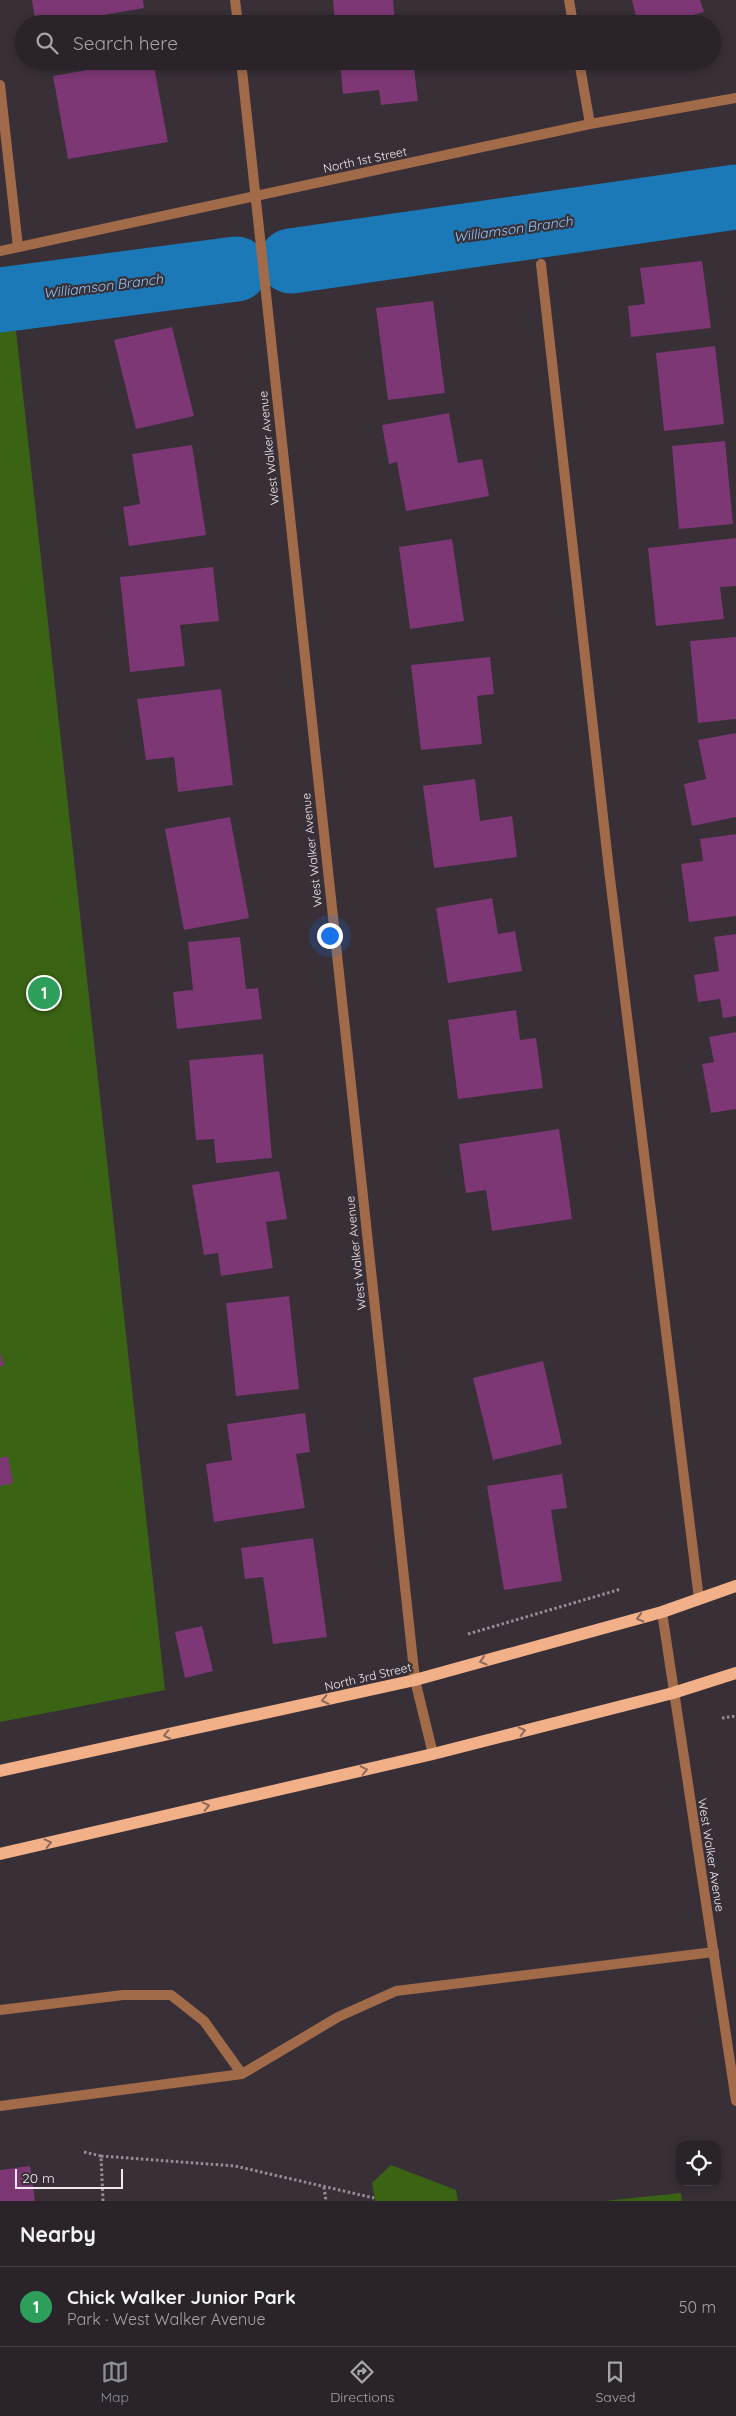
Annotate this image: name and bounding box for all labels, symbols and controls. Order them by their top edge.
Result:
search box [15,15,721,70]
icon: search [33,29,61,57]
text: Search here [73,31,178,55]
street label: North 1st Street [322,143,408,176]
water label: Williamson Branch [452,212,575,246]
water label: Williamson Branch [42,270,165,302]
street label: West Walker Avenue [255,390,282,506]
street label: West Walker Avenue [298,792,325,908]
your location [317,923,343,949]
pin: 1 [28,974,60,1012]
street label: West Walker Avenue [342,1195,369,1311]
one-way arrow [636,1612,644,1622]
one-way arrow [480,1656,488,1666]
street label: North 3rd Street [323,1659,413,1694]
one-way arrow [321,1694,330,1705]
one-way arrow [518,1727,526,1737]
one-way arrow [162,1729,171,1740]
one-way arrow [360,1765,369,1776]
street label: West Walker Avenue [695,1797,728,1913]
one-way arrow [201,1801,210,1812]
one-way arrow [43,1838,52,1849]
map controls [676,2141,721,2186]
button: locate [676,2141,721,2186]
scale bar [15,2166,122,2189]
text: 20 m [22,2169,55,2187]
text: Nearby [20,2221,96,2247]
text: Chick Walker Junior Park [67,2285,296,2309]
text: 1 [33,2297,39,2317]
text: 50 m [679,2297,716,2317]
text: Park · West Walker Avenue [67,2309,265,2329]
tab: Map [101,2358,129,2406]
tab: Directions [330,2358,394,2406]
tab: Saved [595,2358,635,2406]

